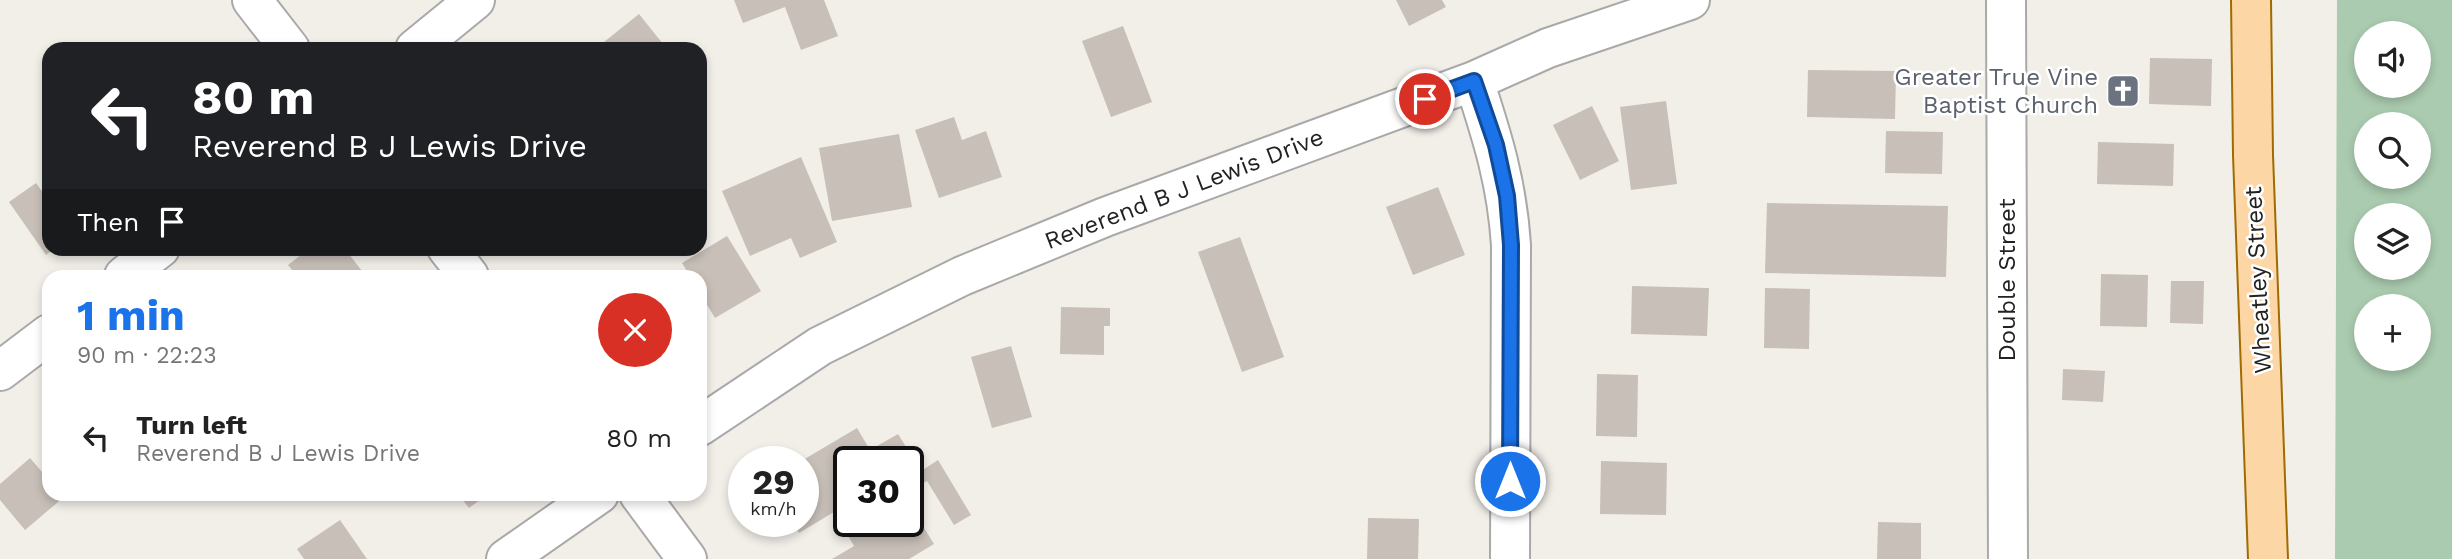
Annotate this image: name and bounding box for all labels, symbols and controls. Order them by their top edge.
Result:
map controls [2354,21,2431,371]
button: sound [2354,21,2431,98]
place label: Greater True Vine Baptist Church [1894,63,2098,119]
text: 80 m [192,68,314,126]
pin [1395,69,1455,129]
icon: left [77,70,168,161]
church icon: Greater True Vine Baptist Church [2104,72,2142,110]
icon: arrive [1406,80,1444,118]
button: search [2354,112,2431,189]
street label: Reverend B J Lewis Drive [1041,123,1327,255]
text: Reverend B J Lewis Drive [192,127,587,165]
street label: Wheatley Street [2239,186,2277,374]
street label: Double Street [1993,198,2021,362]
icon: arrive [153,203,191,241]
button: layers [2354,203,2431,280]
text: Then [77,207,139,237]
text: 1 min [77,291,185,340]
button: close [598,293,672,367]
button: + [2354,294,2431,371]
text: 90 m · 22:23 [77,342,217,369]
text: Turn left [136,410,247,440]
icon: left [77,419,115,457]
text: 80 m [606,423,672,453]
text: Reverend B J Lewis Drive [136,440,420,467]
position arrow [1473,444,1547,518]
speed limit sign: 30 [833,446,924,537]
text: 29 [752,461,795,503]
text: km/h [750,498,797,519]

